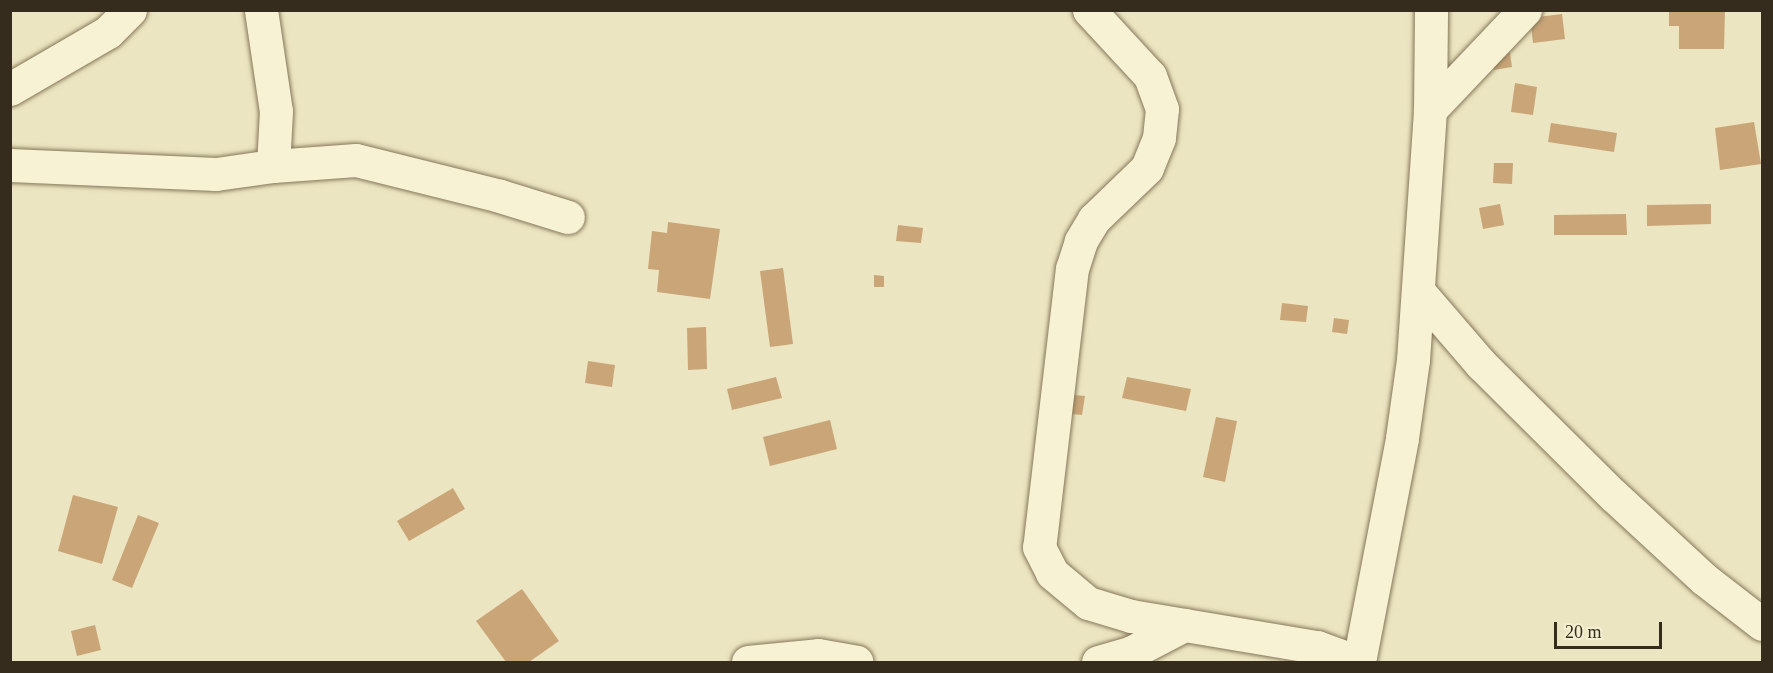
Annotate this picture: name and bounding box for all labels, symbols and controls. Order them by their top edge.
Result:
scale bar [1557,610,1665,648]
text: 20 m [1565,622,1602,642]

